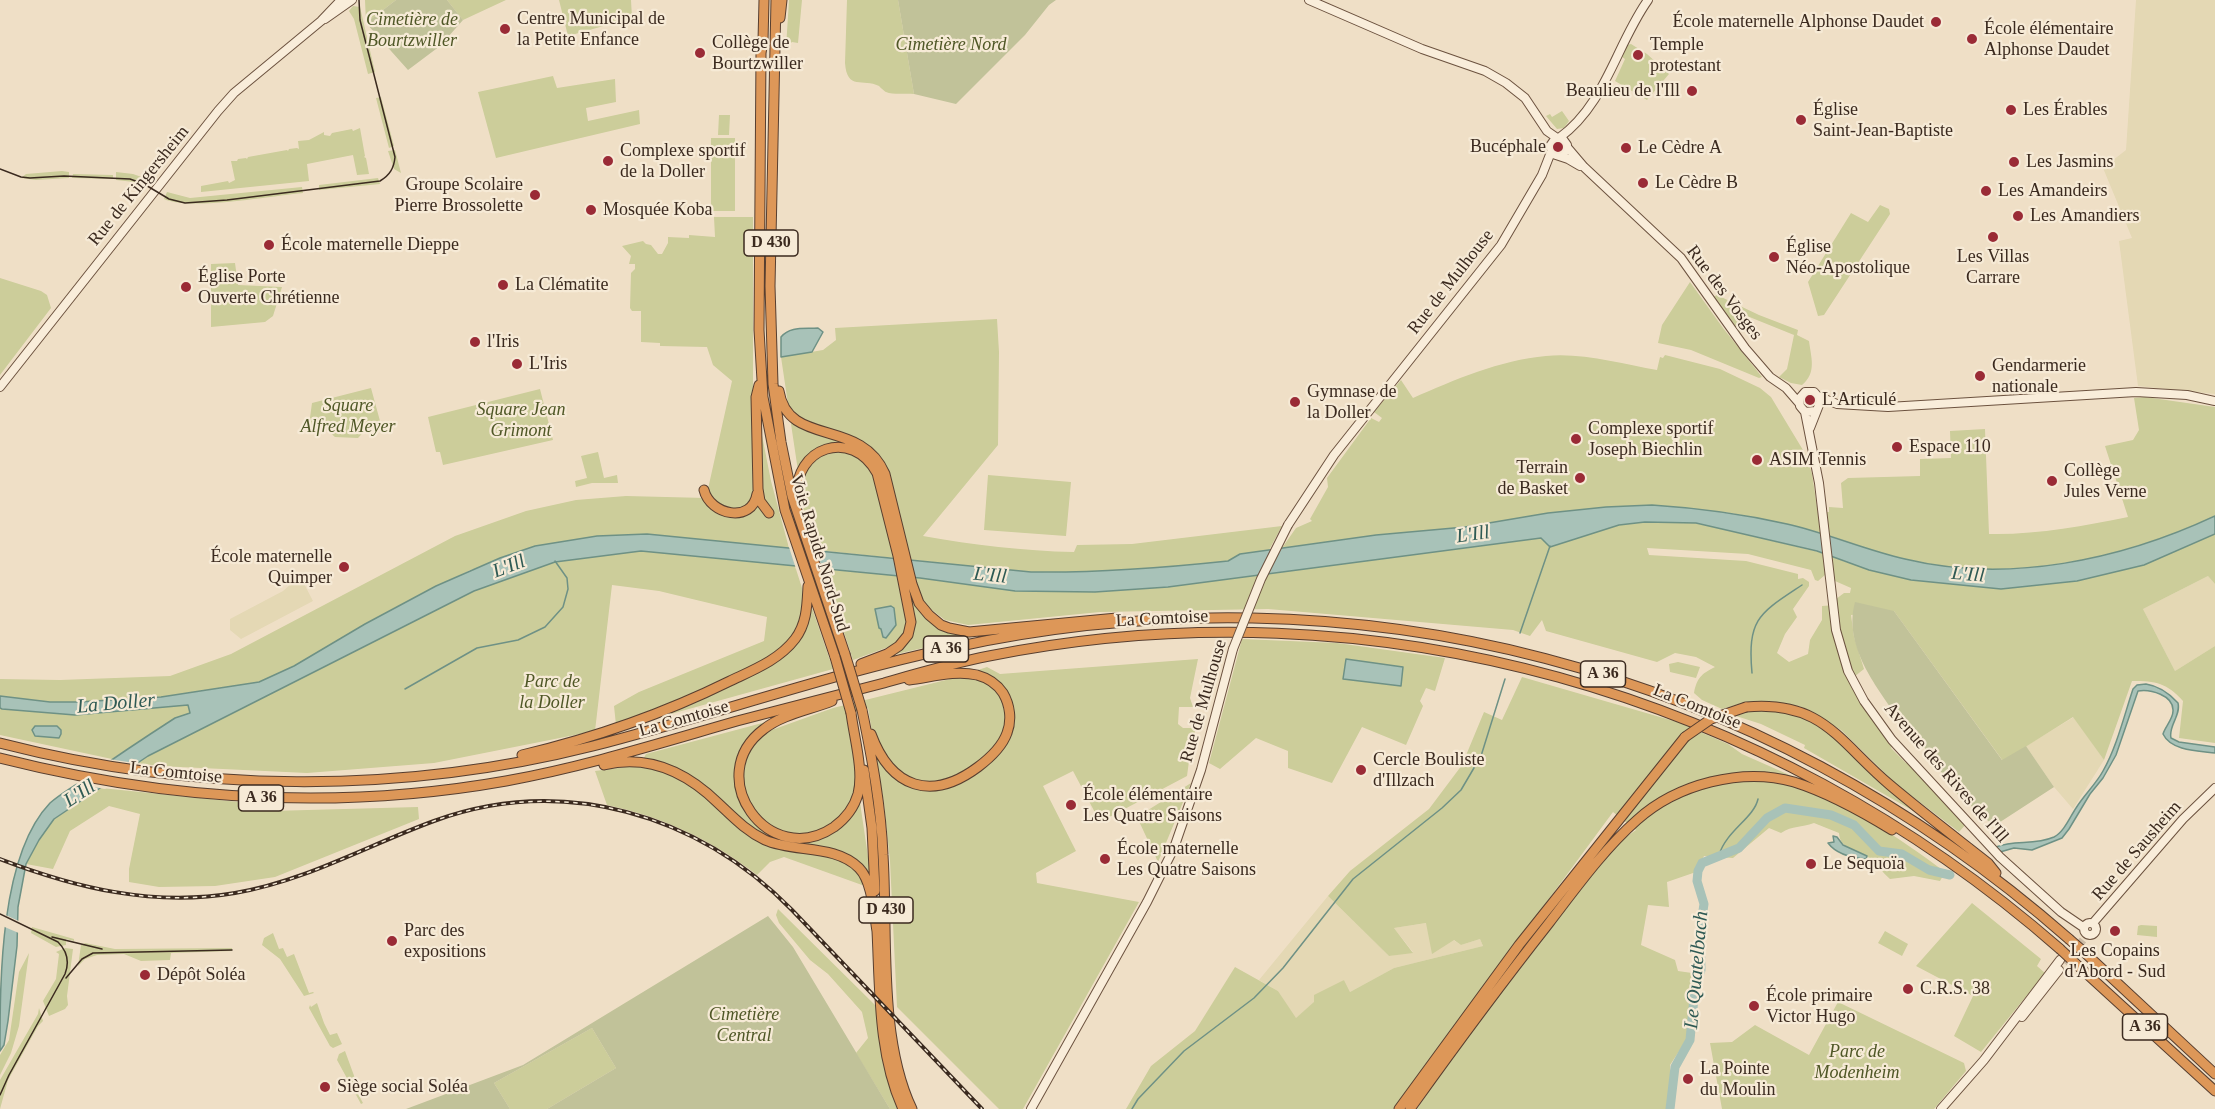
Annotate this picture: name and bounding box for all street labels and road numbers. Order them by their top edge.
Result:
street label: Rue de Kingersheim [84,122,194,250]
street label: Rue de Mulhouse [1403,225,1499,339]
road number: D 430 [744,230,798,256]
street label: Rue des Vosges [1681,242,1767,344]
street label: Voie Rapide Nord-Sud [785,472,853,634]
street label: La Comtoise [1115,606,1209,632]
road number: A 36 [924,636,968,662]
street label: Rue de Mulhouse [1176,637,1232,765]
road number: A 36 [1580,661,1626,687]
street label: La Comtoise [1650,680,1744,734]
street label: La Comtoise [637,696,731,742]
street label: Avenue des Rives de l'Ill [1879,698,2013,848]
street label: La Comtoise [129,757,223,789]
road number: A 36 [238,785,284,811]
street label: Rue de Sausheim [2088,797,2186,905]
road number: D 430 [859,897,913,923]
road number: A 36 [2122,1014,2168,1040]

